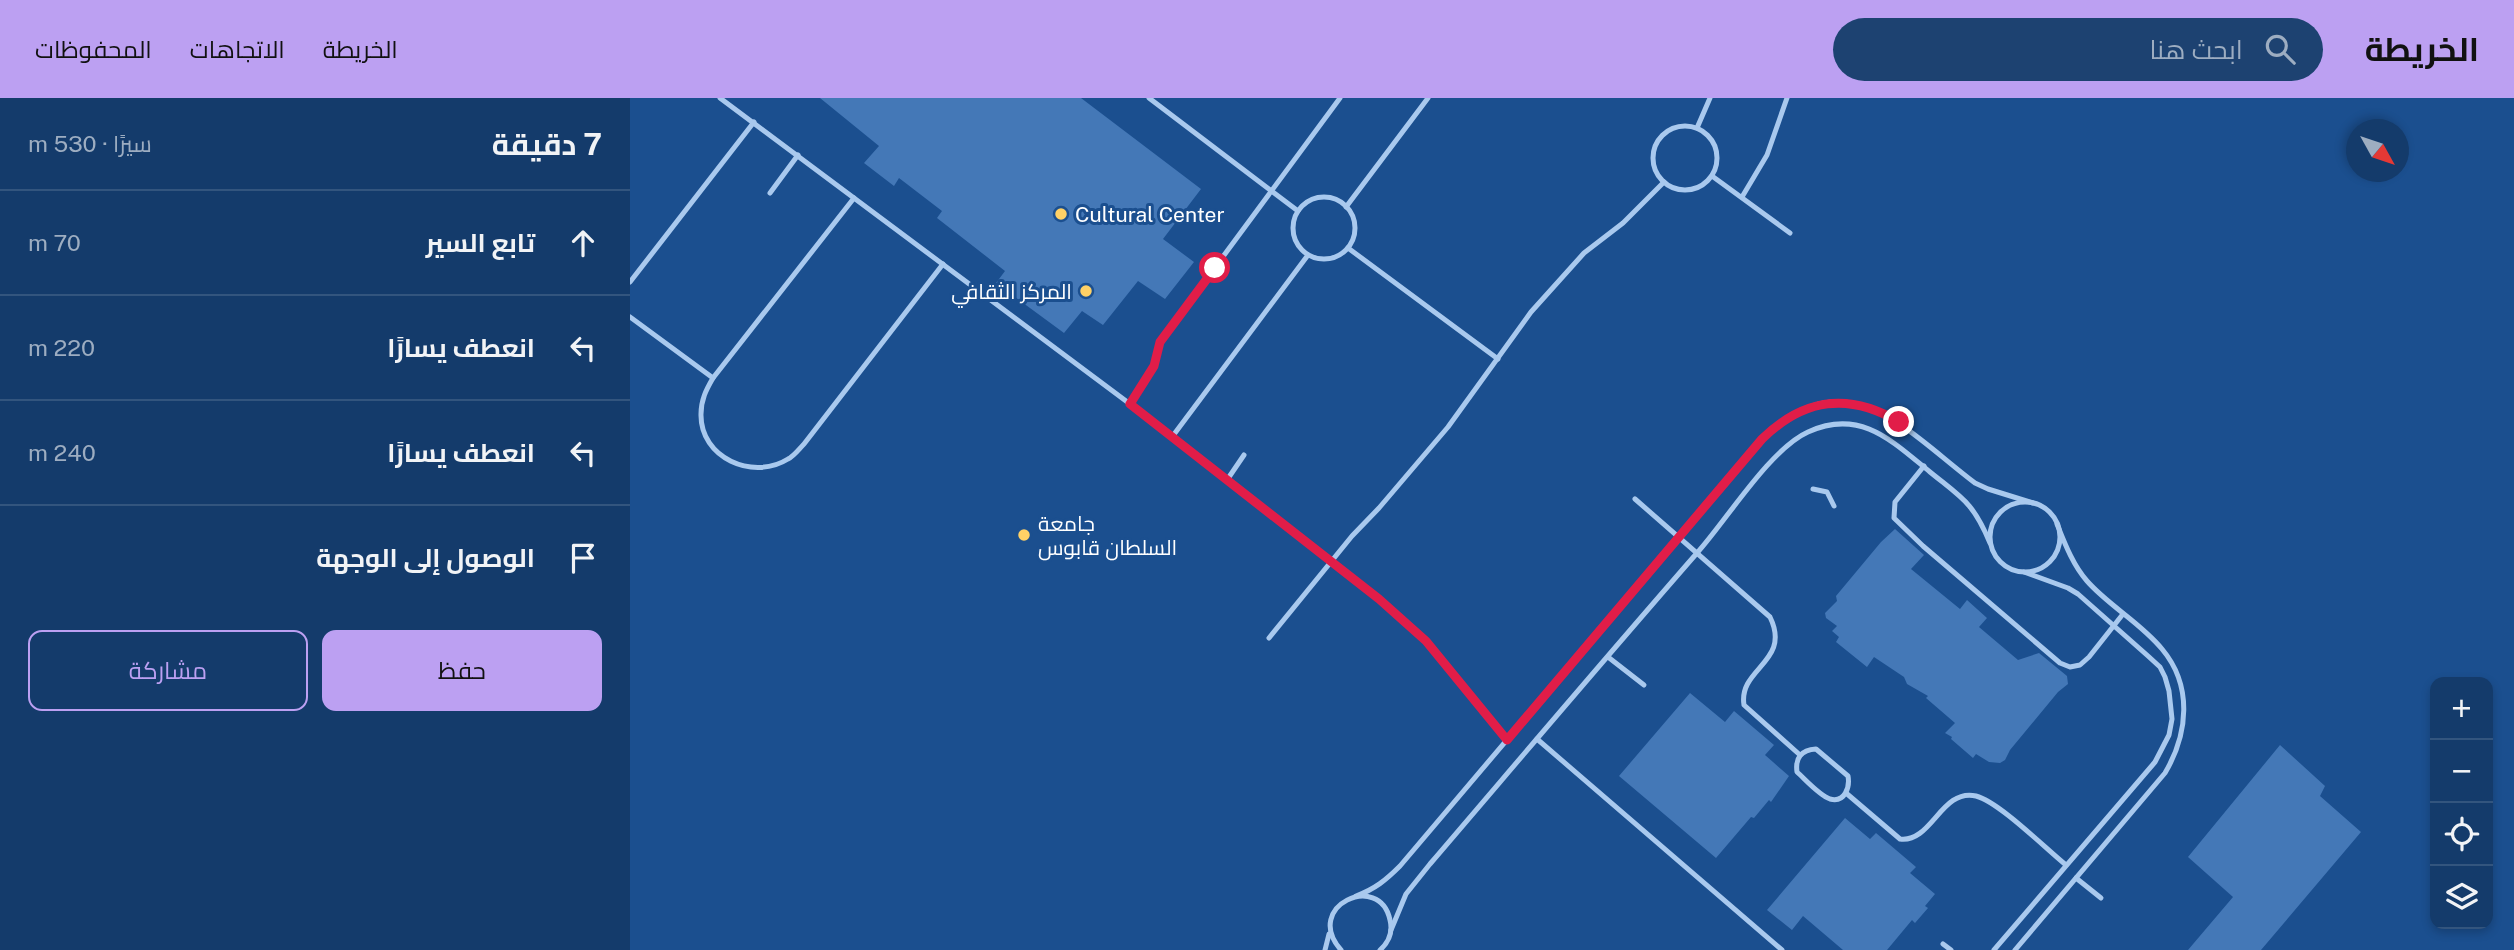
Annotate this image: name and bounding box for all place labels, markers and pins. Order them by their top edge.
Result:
place label: Cultural Center [1075,202,1225,227]
marker: Cultural Center [1053,206,1069,222]
place label: المركز الثقافي [951,279,1072,308]
marker: المركز الثقافي [1078,283,1094,299]
place label: جامعة السلطان قابوس [1038,511,1177,561]
marker: جامعة السلطان قابوس [1016,527,1032,543]

